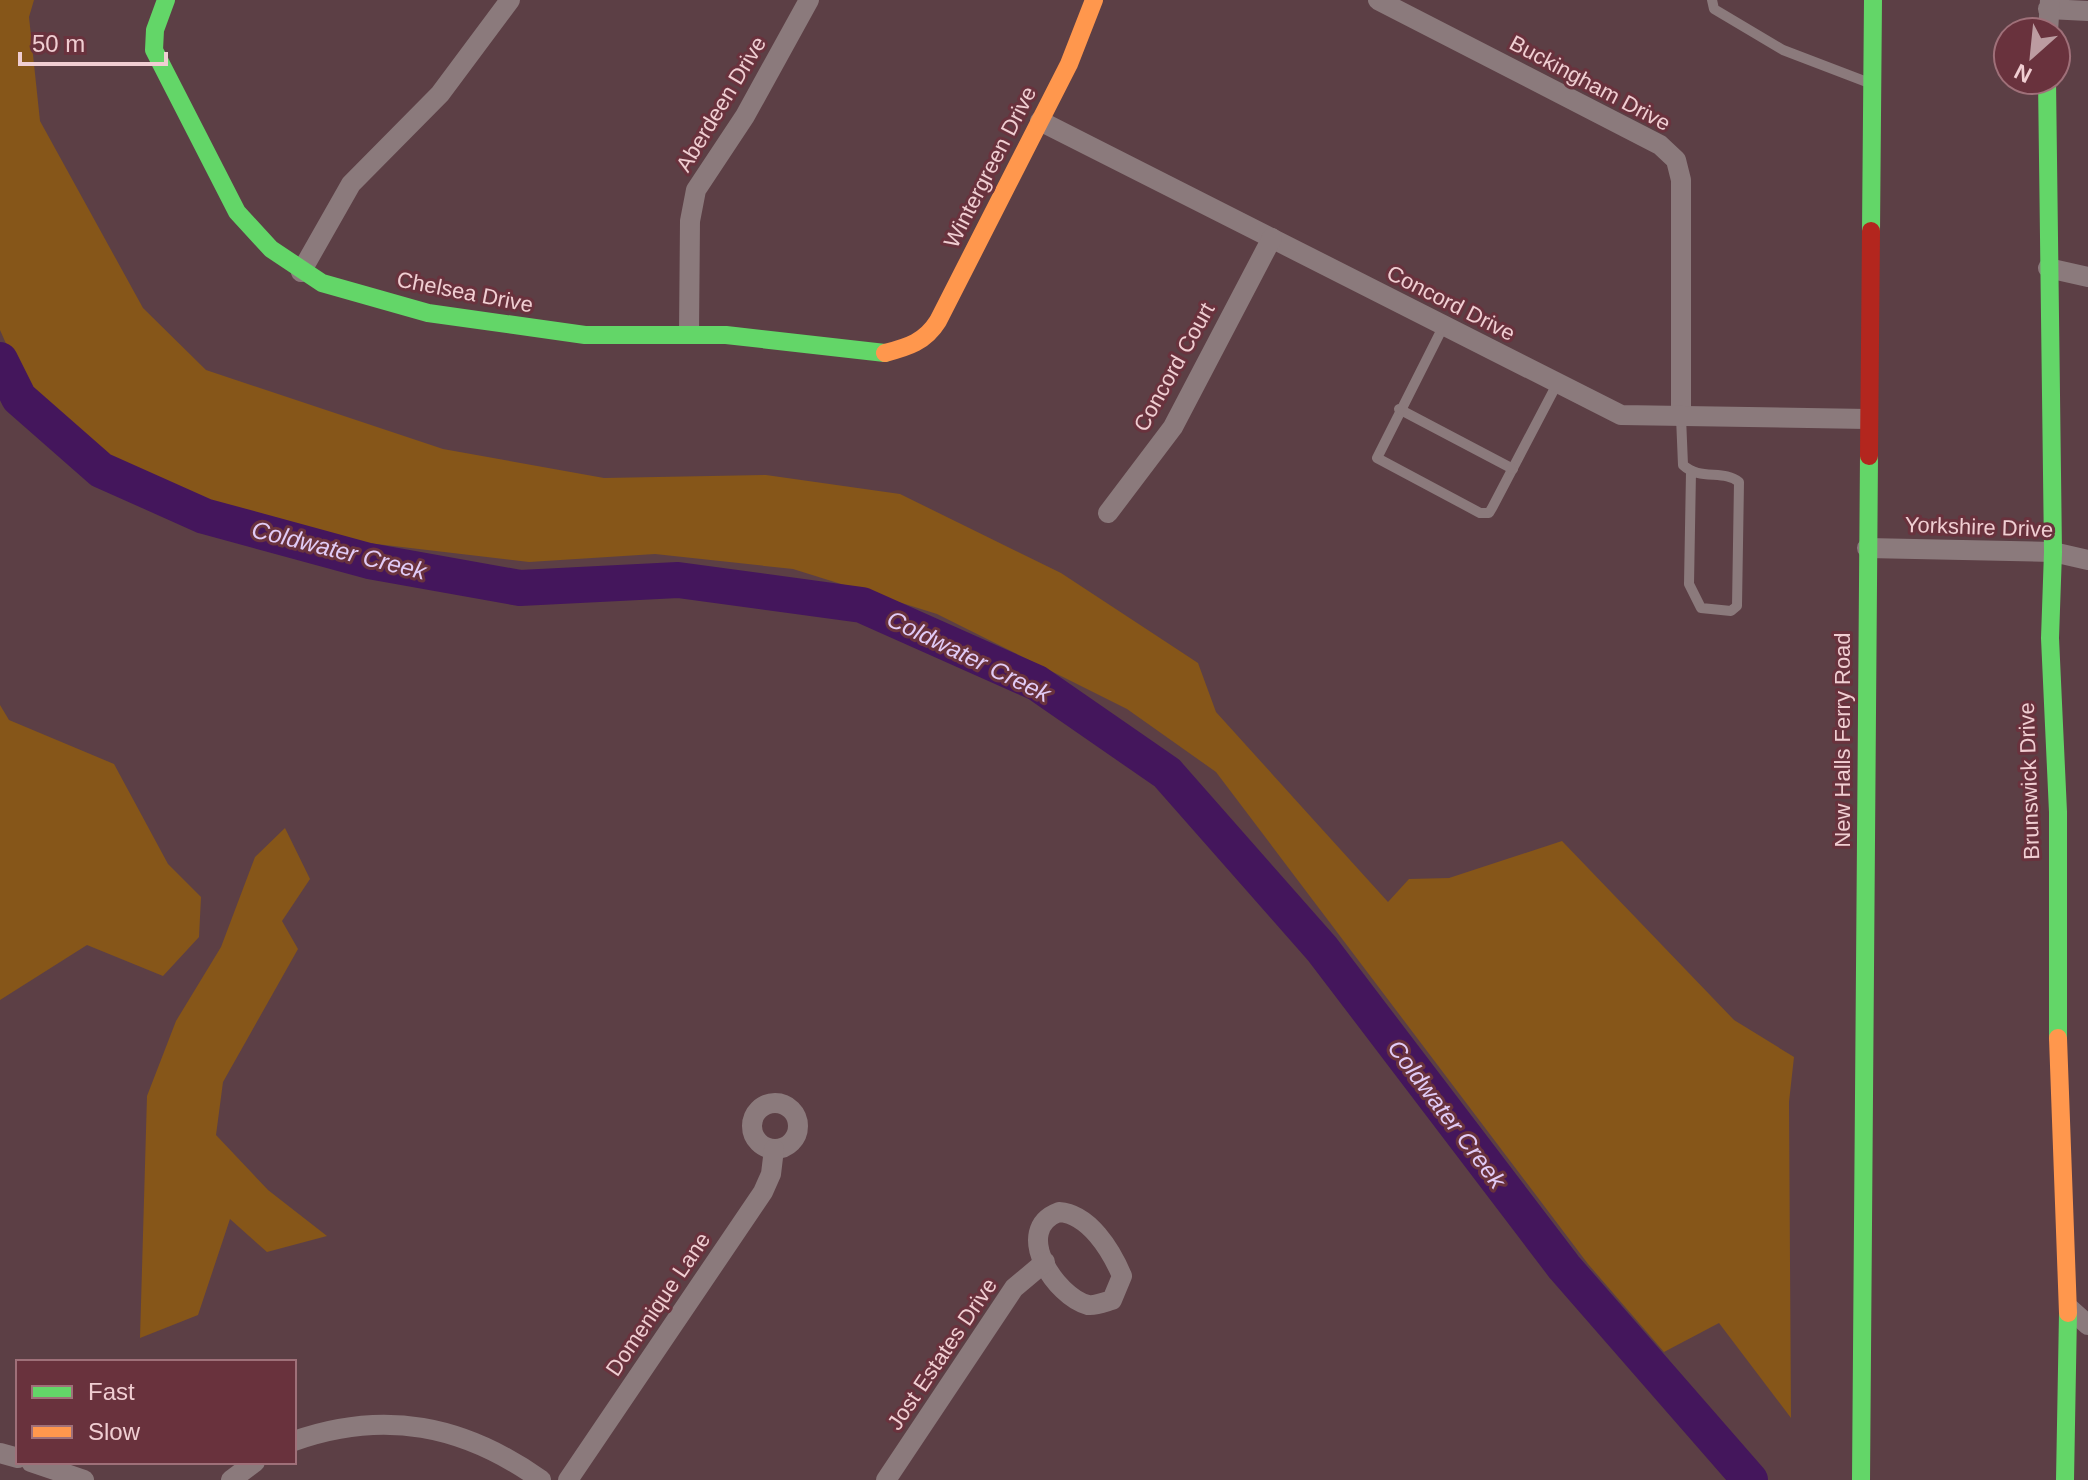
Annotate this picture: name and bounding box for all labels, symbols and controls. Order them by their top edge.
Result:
scale bar [20,16,166,66]
north arrow [1992,16,2072,96]
text: 50 m [32,30,85,57]
street label: Buckingham Drive [1505,30,1675,136]
street label: Aberdeen Drive [671,32,771,176]
text: N [2010,59,2036,88]
street label: Wintergreen Drive [939,82,1041,252]
street label: Concord Drive [1383,260,1519,346]
street label: Chelsea Drive [395,267,535,317]
street label: Concord Court [1128,298,1220,436]
street label: Yorkshire Drive [1904,512,2054,542]
water label: Coldwater Creek [249,515,431,585]
water label: Coldwater Creek [883,605,1057,708]
street label: New Halls Ferry Road [1830,632,1855,848]
street label: Brunswick Drive [2014,702,2044,860]
water label: Coldwater Creek [1382,1035,1513,1195]
street label: Domenique Lane [601,1228,715,1380]
street label: Jost Estates Drive [882,1274,1002,1434]
legend [16,1360,296,1464]
text: Fast [88,1378,135,1405]
text: Slow [88,1418,141,1445]

